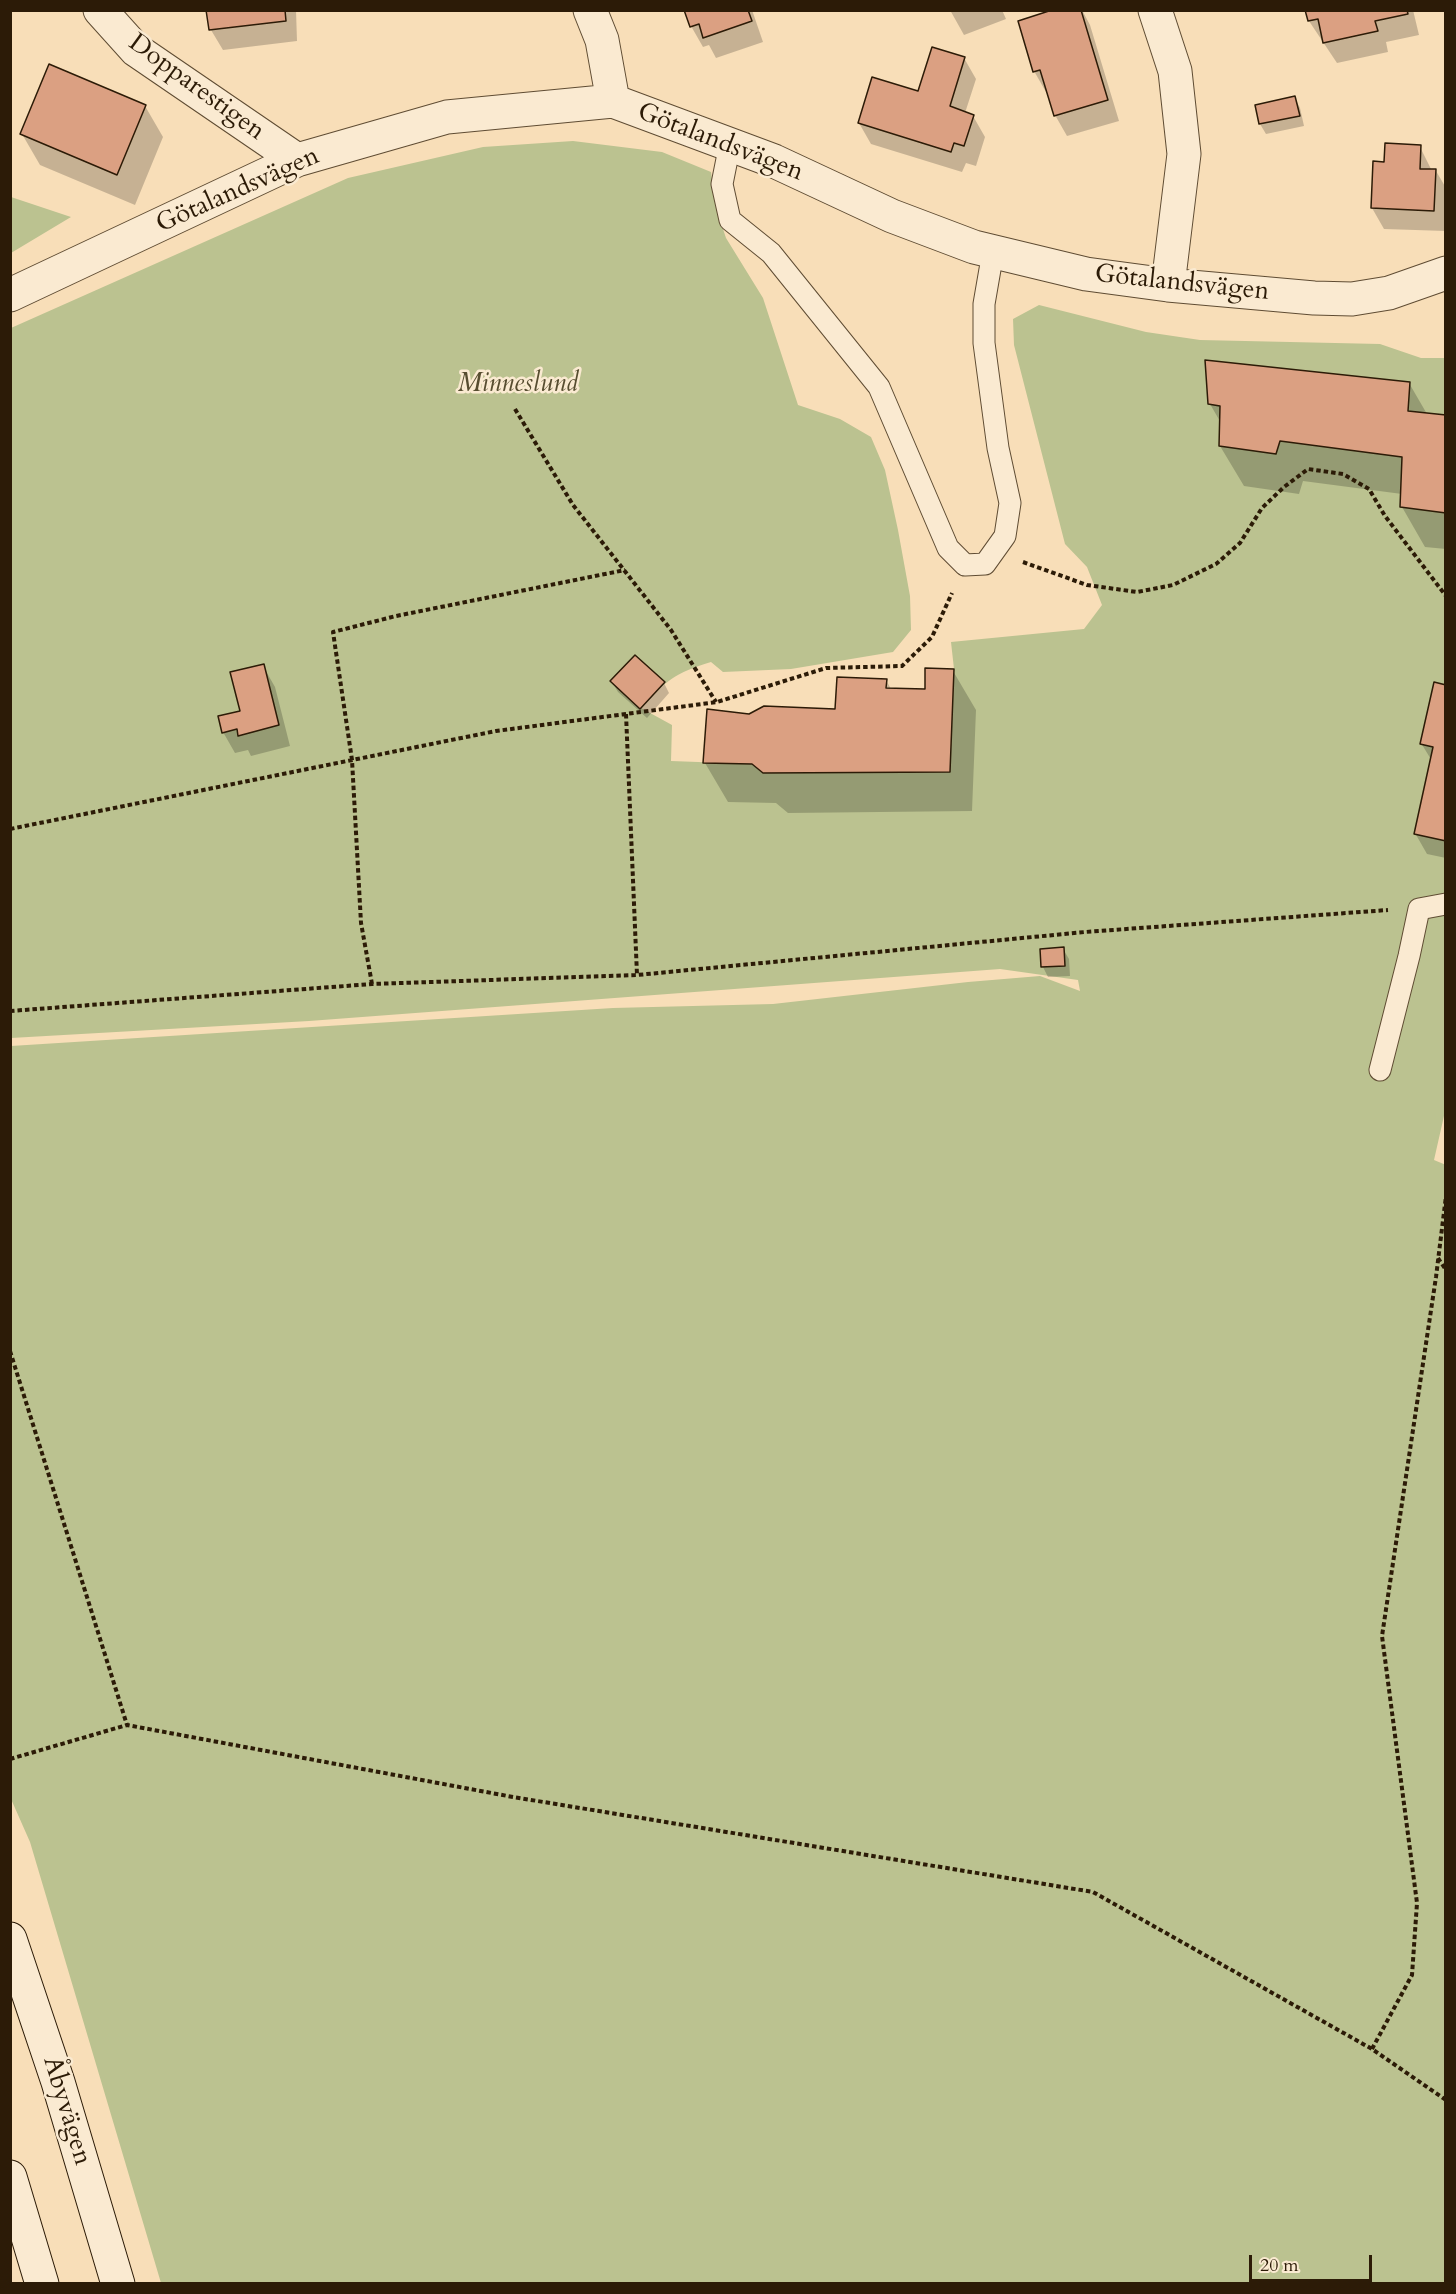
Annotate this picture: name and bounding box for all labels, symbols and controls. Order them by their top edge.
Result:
street label: Dopparestigen [122,28,270,148]
street label: Götalandsvägen [633,97,807,189]
street label: Götalandsvägen [152,141,324,241]
street label: Götalandsvägen [1093,259,1271,309]
park label: Minneslund [458,369,578,401]
street label: Åbyvägen [35,2053,97,2169]
scale bar [1252,2243,1375,2281]
text: 20 m [1260,2253,1299,2278]

